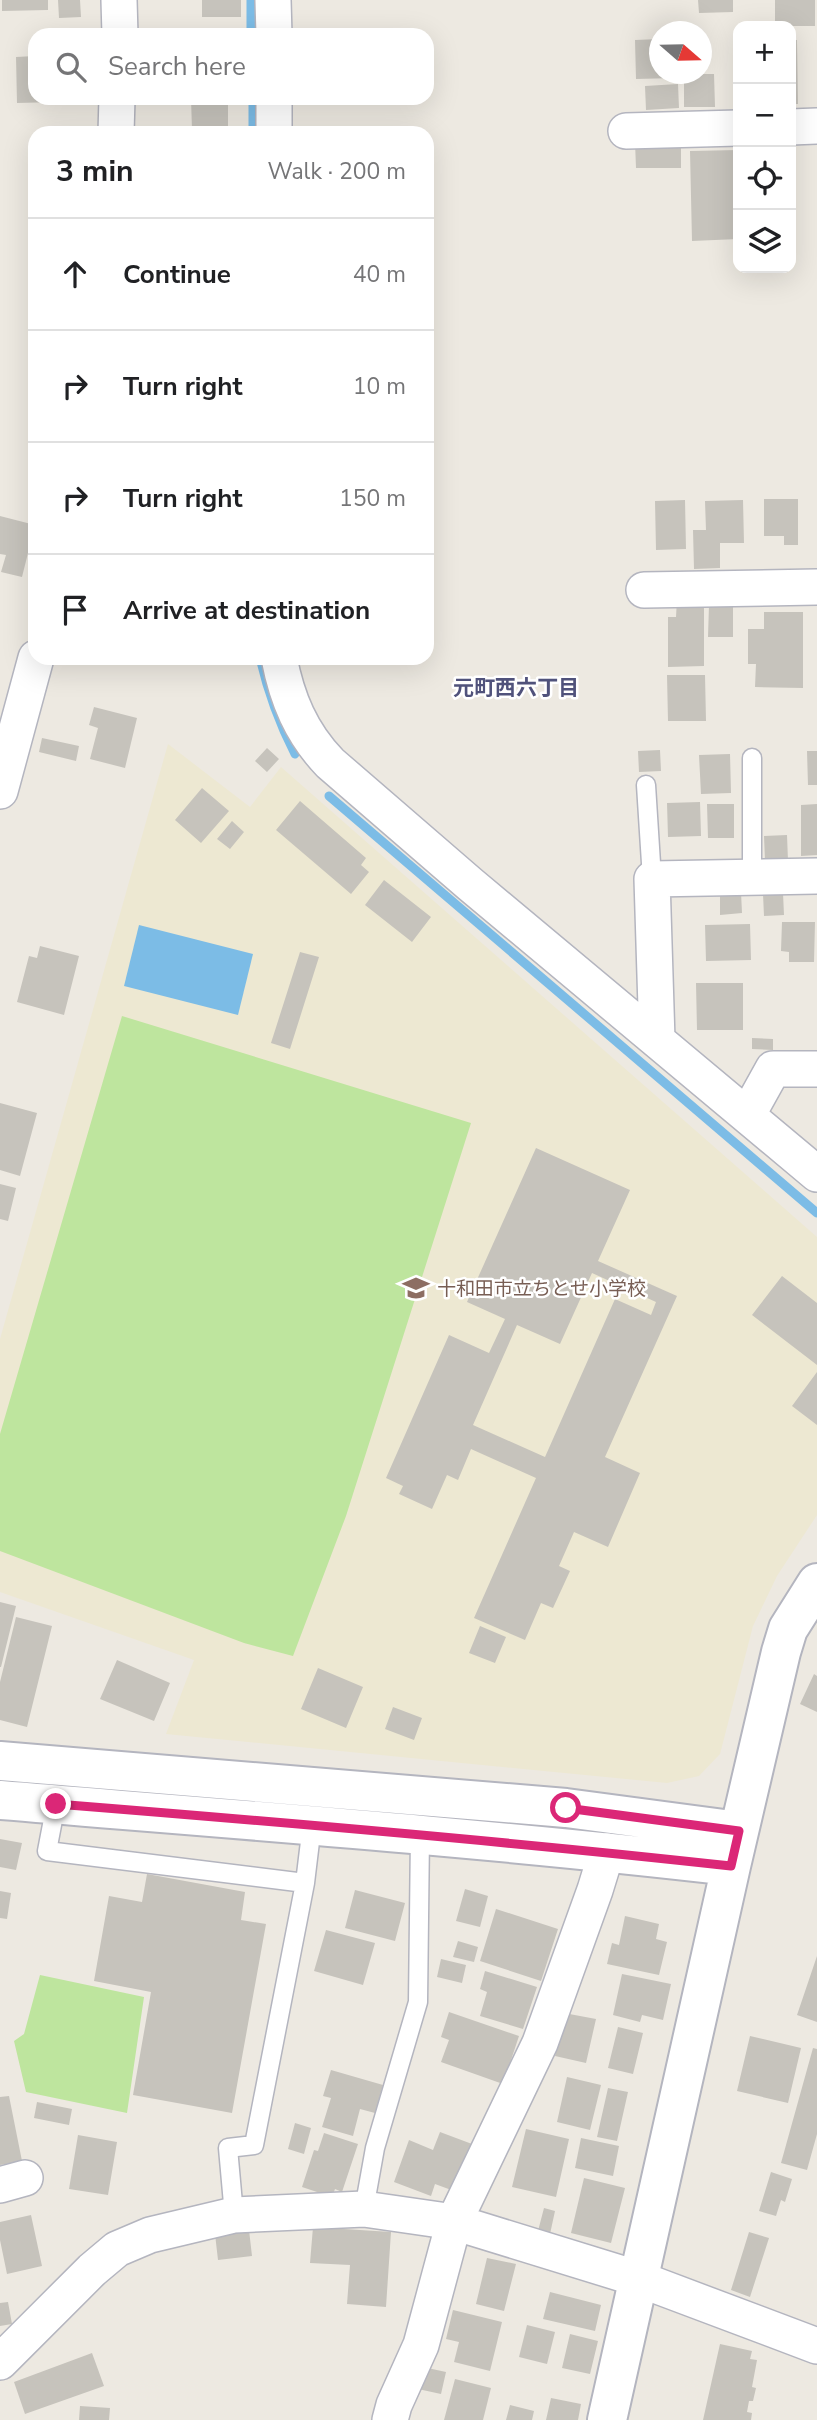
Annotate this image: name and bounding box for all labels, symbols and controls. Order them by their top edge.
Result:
north arrow [649,21,712,84]
map controls [733,21,796,273]
button: + [733,21,796,84]
search box [28,28,434,105]
icon: search [52,48,90,86]
text: Search here [108,49,246,84]
button: − [733,84,796,147]
button: locate [733,147,796,210]
text: 3 min [56,151,134,192]
text: Walk · 200 m [267,156,406,187]
button: layers [733,210,796,273]
icon: ahead [56,255,94,293]
text: Continue [123,257,231,292]
text: 40 m [353,259,406,290]
icon: right [56,367,94,405]
text: Turn right [123,369,242,404]
text: 10 m [353,371,406,402]
icon: right [56,479,94,517]
text: Turn right [123,481,242,516]
text: 150 m [339,483,406,514]
icon: arrive [56,591,94,629]
text: Arrive at destination [123,593,370,628]
district label: 元町西六丁目 [453,674,579,702]
school or university icon: 十和田市立ちとせ小学校 [401,1273,431,1303]
place label: 十和田市立ちとせ小学校 [437,1276,646,1302]
route end [40,1788,71,1819]
route start [550,1792,581,1823]

